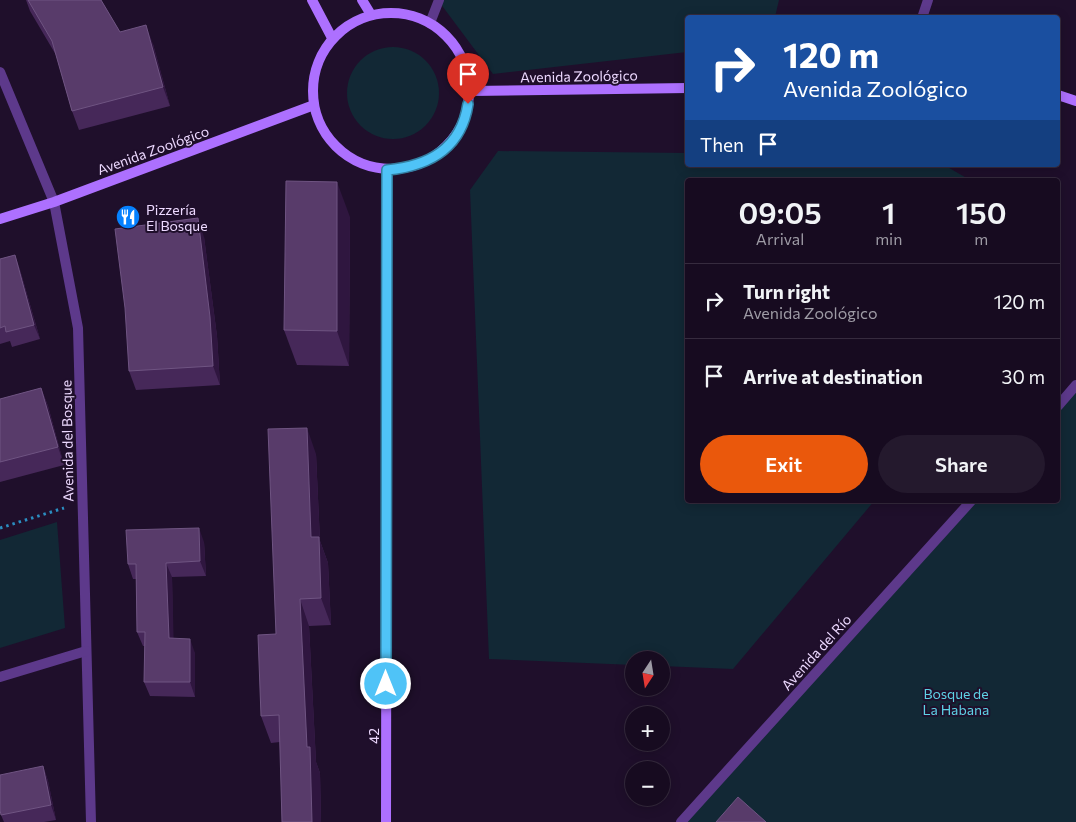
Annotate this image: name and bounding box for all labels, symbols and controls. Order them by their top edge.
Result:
text: 120 m [783,32,879,75]
icon: right [700,35,765,100]
pin [447,53,489,104]
icon: arrive [454,60,482,88]
street label: Avenida Zoológico [520,66,638,86]
text: Avenida Zoológico [783,75,968,102]
street label: Avenida Zoológico [95,122,211,178]
icon: arrive [754,130,782,158]
text: Then [700,133,744,156]
text: 09:05 [739,193,822,230]
text: 1 [882,193,895,230]
text: 150 [956,193,1006,230]
place label: Pizzería El Bosque [146,201,208,234]
restaurant icon: Pizzería El Bosque [115,204,141,230]
text: Arrival [756,229,804,248]
text: min [875,229,902,248]
text: m [974,229,988,248]
text: Turn right [743,280,830,303]
icon: right [700,287,728,315]
text: 120 m [994,290,1045,313]
text: Avenida Zoológico [743,303,878,322]
icon: arrive [700,362,728,390]
text: Arrive at destination [743,365,923,388]
text: 30 m [1002,365,1045,388]
street label: Avenida del Bosque [57,380,77,502]
button: Exit [700,435,868,493]
button: Share [878,435,1045,493]
street label: Avenida del Río [777,611,855,693]
north arrow [625,651,670,696]
map controls [625,651,670,806]
position arrow [359,657,411,709]
park label: Bosque de La Habana [923,685,989,718]
button: + [625,706,670,751]
street label: 42 [365,728,382,744]
button: − [625,761,670,806]

